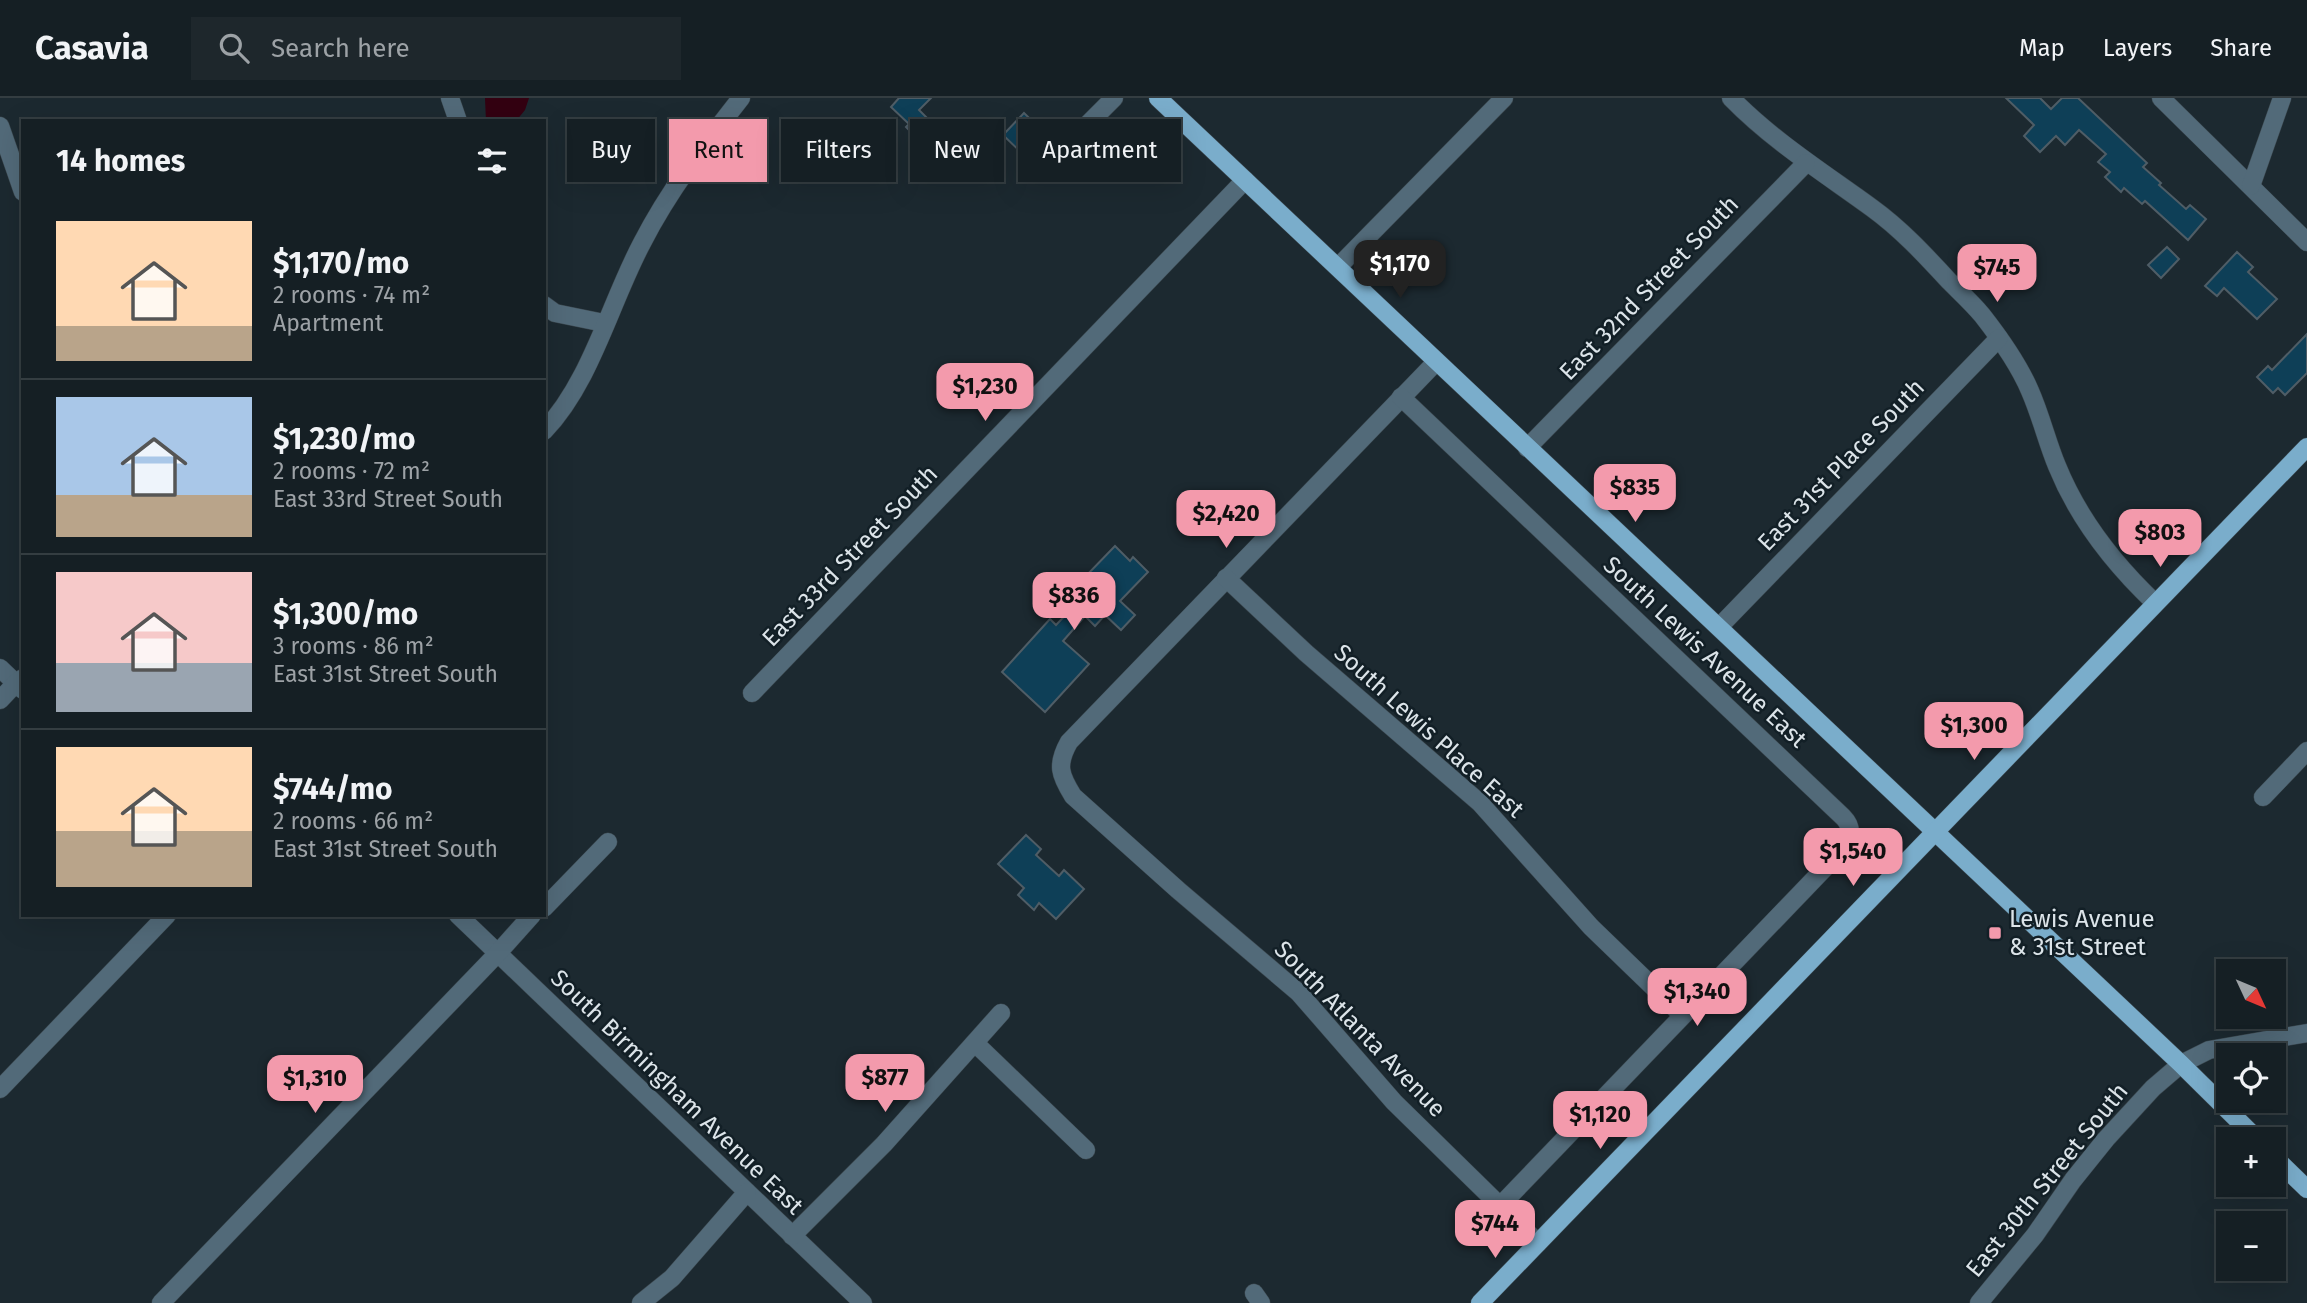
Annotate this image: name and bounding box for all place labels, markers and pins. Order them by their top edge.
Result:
pin: $1,170 [1343,240,1457,300]
pin: $745 [1956,244,2038,304]
pin: $1,230 [928,364,1042,423]
pin: $835 [1594,464,1676,524]
pin: $2,420 [1169,490,1283,550]
pin: $803 [2119,510,2201,569]
pin: $836 [1033,573,1115,632]
pin: $1,300 [1917,702,2031,762]
pin: $1,540 [1796,828,1910,888]
place label: Lewis Avenue & 31st Street [2009,905,2155,961]
marker: Lewis Avenue & 31st Street [1987,925,2003,941]
pin: $1,340 [1640,968,1754,1028]
pin: $877 [844,1054,926,1114]
pin: $1,310 [258,1056,372,1115]
pin: $1,120 [1543,1091,1657,1151]
pin: $744 [1454,1200,1536,1260]

